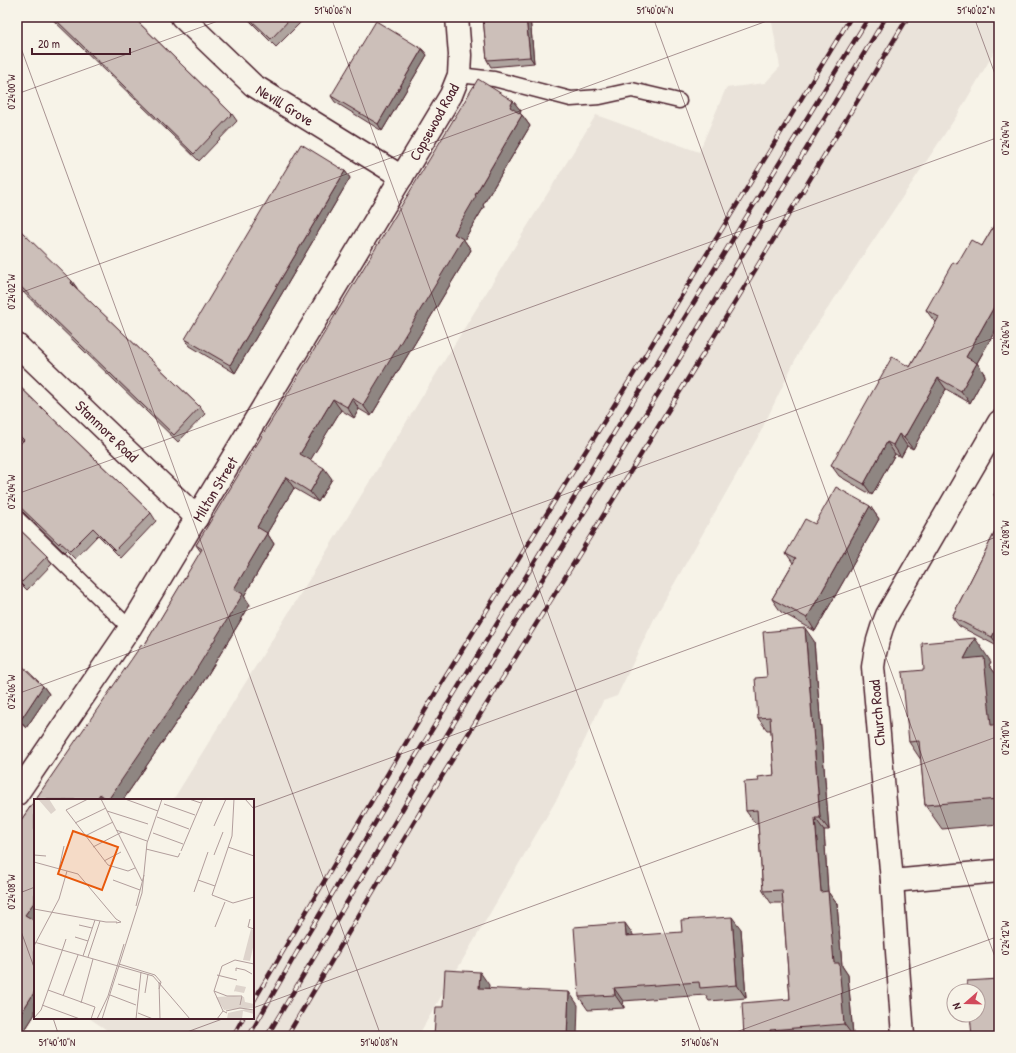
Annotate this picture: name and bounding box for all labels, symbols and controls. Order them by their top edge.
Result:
text: 51°40'06"N [315,4,351,17]
text: 51°40'04"N [637,4,673,17]
text: 51°40'02"N [957,4,995,17]
scale bar [32,30,130,56]
text: 20 m [38,35,60,52]
text: 0°24'00"W [5,74,18,110]
street label: Nevill Grove [252,79,318,131]
street label: Copsewood Road [404,79,464,164]
text: 0°24'04"W [999,120,1012,155]
text: 0°24'02"W [5,274,18,310]
text: 0°24'06"W [999,320,1012,355]
street label: Stanmore Road [71,395,143,467]
street label: Milton Street [187,452,243,526]
text: 0°24'04"W [5,474,18,509]
text: 0°24'08"W [999,520,1012,555]
text: 0°24'06"W [5,674,18,709]
street label: Church Road [864,679,890,747]
text: 0°24'10"W [999,720,1012,755]
inset map [34,799,254,1019]
text: 0°24'08"W [5,874,18,909]
text: 0°24'12"W [999,920,1012,955]
north arrow [946,983,986,1023]
text: N [949,1001,964,1012]
text: 51°40'10"N [39,1036,75,1049]
text: 51°40'08"N [360,1036,398,1049]
text: 51°40'06"N [682,1036,718,1049]

